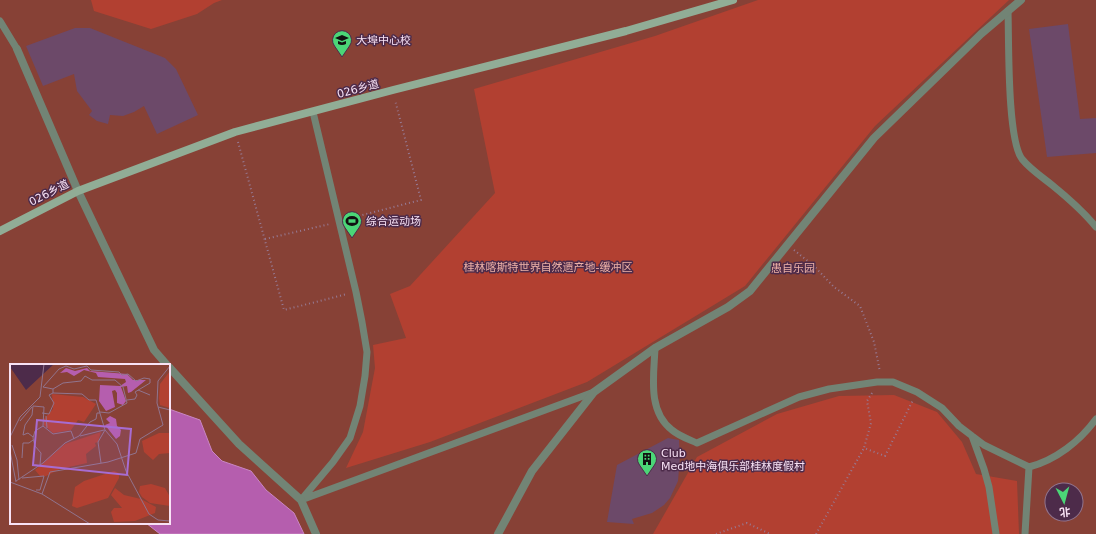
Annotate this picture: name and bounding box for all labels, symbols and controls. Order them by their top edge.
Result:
school or university icon: 大埠中心校 [331,29,353,57]
place label: 大埠中心校 [356,34,411,47]
street label: 026乡道 [336,77,380,101]
street label: 026乡道 [27,177,71,209]
sports icon: 综合运动场 [341,210,363,238]
place label: 综合运动场 [366,215,421,228]
park label: 桂林喀斯特世界自然遗产地-缓冲区 [464,261,632,274]
park label: 愚自乐园 [771,262,815,275]
inset map [10,364,170,524]
place label: Club Med地中海俱乐部桂林度假村 [661,447,805,473]
building icon: Club Med地中海俱乐部桂林度假村 [636,448,658,476]
north arrow [1044,482,1084,522]
text: 北 [1059,504,1071,518]

